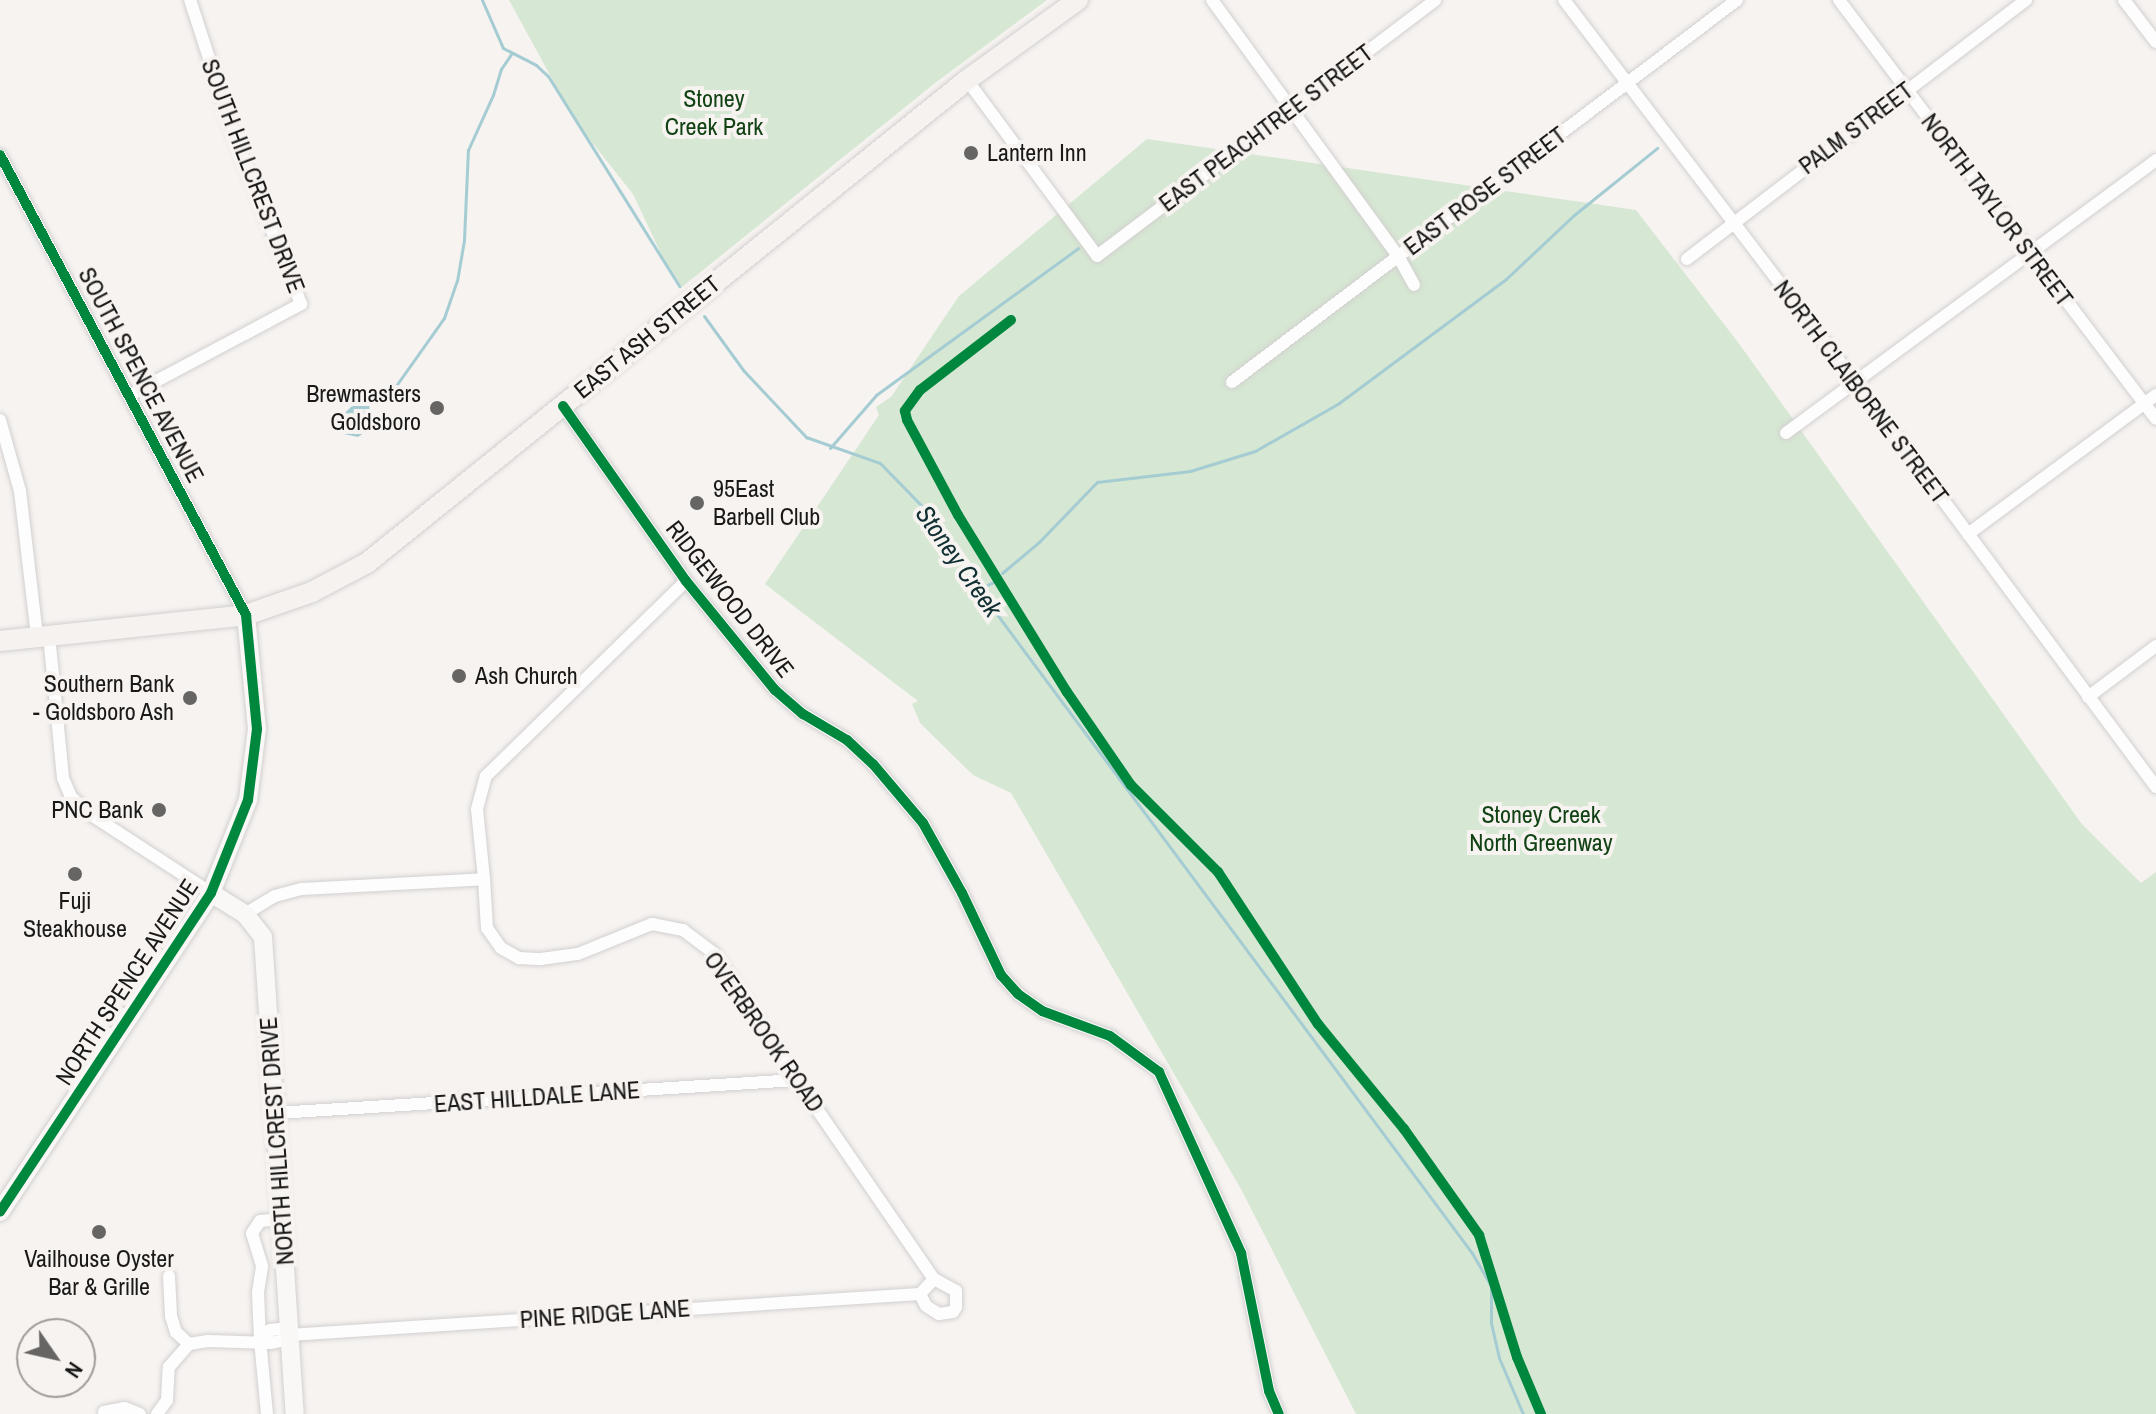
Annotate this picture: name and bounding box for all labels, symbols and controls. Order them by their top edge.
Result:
street label: EAST PEACHTREE STREET [1153,38,1379,218]
street label: SOUTH HILLCREST DRIVE [195,55,311,297]
street label: PALM STREET [1793,76,1919,180]
park label: Stoney Creek Park [665,85,763,141]
street label: NORTH TAYLOR STREET [1915,108,2079,312]
street label: EAST ROSE STREET [1398,121,1572,261]
place label: Lantern Inn [987,139,1087,167]
marker: Lantern Inn [962,144,980,162]
street label: SOUTH SPENCE AVENUE [72,262,210,488]
street label: EAST ASH STREET [568,269,726,405]
street label: NORTH CLAIBORNE STREET [1768,275,1954,509]
place label: Brewmasters Goldsboro [306,380,421,436]
marker: Brewmasters Goldsboro [428,399,446,417]
place label: 95East Barbell Club [713,475,820,531]
marker: 95East Barbell Club [688,494,706,512]
water label: Stoney Creek [909,499,1009,623]
street label: RIDGEWOOD DRIVE [660,515,800,683]
place label: Ash Church [475,662,578,690]
marker: Ash Church [450,667,468,685]
place label: Southern Bank - Goldsboro Ash [32,670,174,726]
marker: Southern Bank - Goldsboro Ash [181,689,199,707]
place label: PNC Bank [51,796,143,824]
marker: PNC Bank [150,801,168,819]
park label: Stoney Creek North Greenway [1469,801,1613,857]
marker: Fuji Steakhouse [66,865,84,883]
street label: NORTH SPENCE AVENUE [49,873,205,1091]
place label: Fuji Steakhouse [23,887,127,943]
street label: OVERBROOK ROAD [698,946,830,1118]
street label: NORTH HILLCREST DRIVE [254,1016,300,1266]
street label: EAST HILLDALE LANE [433,1075,641,1119]
marker: Vailhouse Oyster Bar & Grille [90,1223,108,1241]
place label: Vailhouse Oyster Bar & Grille [24,1245,174,1301]
street label: PINE RIDGE LANE [519,1294,691,1334]
north arrow [16,1318,96,1398]
text: N [58,1357,90,1384]

